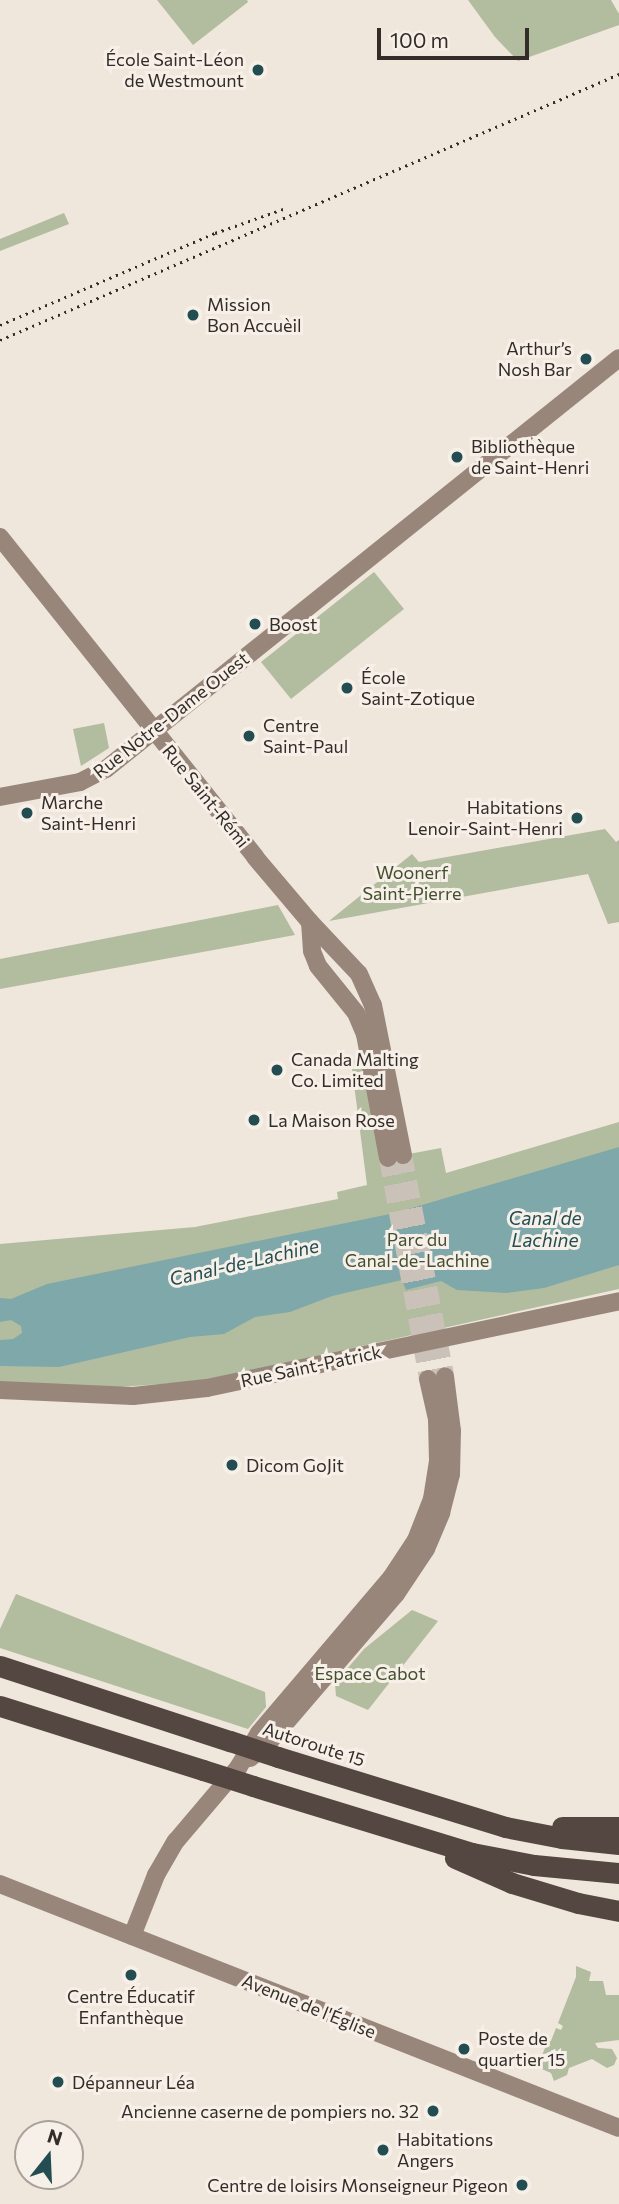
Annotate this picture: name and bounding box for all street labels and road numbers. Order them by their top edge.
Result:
street label: Rue Notre-Dame Ouest [89,648,253,782]
street label: Rue Saint-Rémi [158,740,254,852]
street label: Rue Saint-Patrick [239,1341,383,1391]
street label: Autoroute 15 [260,1717,368,1771]
street label: Avenue de l'Église [239,1969,379,2043]

